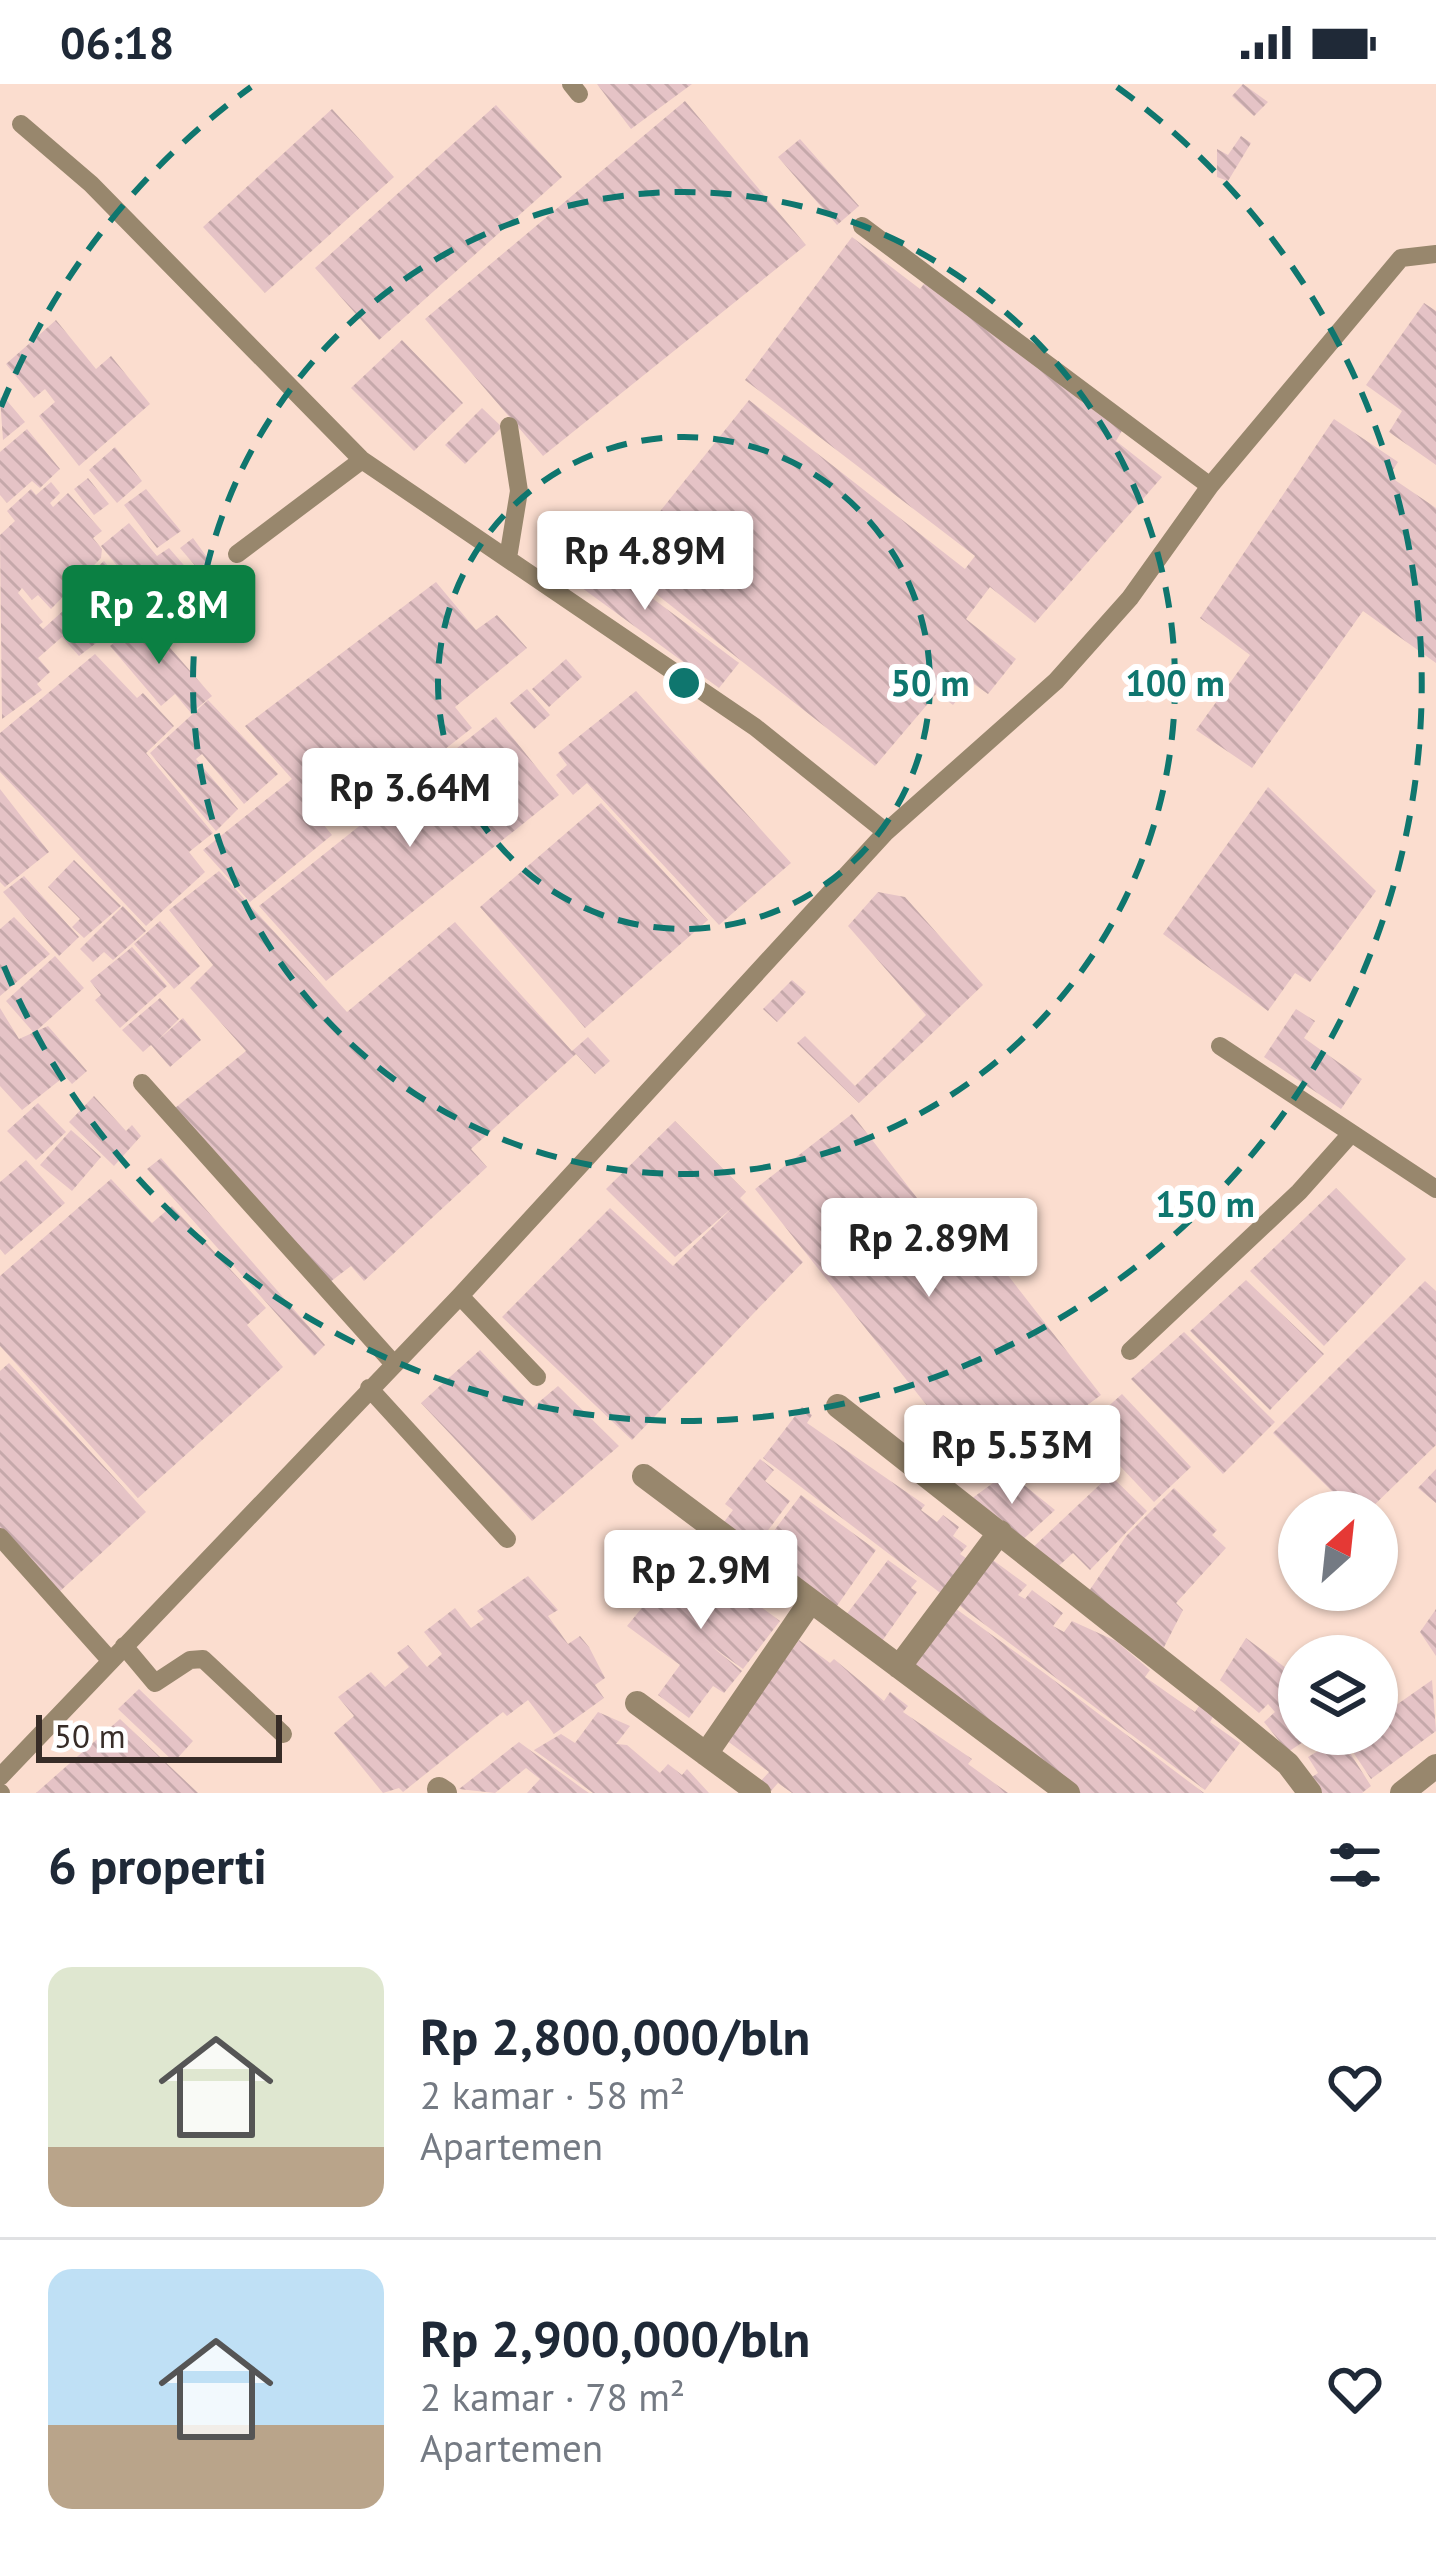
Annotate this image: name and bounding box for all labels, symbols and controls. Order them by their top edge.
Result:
text: 06:18 [60,13,174,71]
pin: Rp 4.89M [521,511,769,613]
text: Rp 4.89M [564,524,726,575]
pin: Rp 2.8M [48,565,270,667]
text: Rp 2.8M [89,578,229,629]
text: 50 m [891,659,969,706]
text: 100 m [1125,659,1225,706]
centre of rings [663,662,705,704]
pin: Rp 3.64M [286,748,534,850]
text: Rp 3.64M [329,761,491,812]
text: 150 m [1155,1180,1255,1227]
pin: Rp 2.89M [805,1198,1053,1300]
text: Rp 2.89M [848,1211,1010,1262]
pin: Rp 5.53M [888,1405,1136,1507]
text: Rp 5.53M [931,1418,1093,1469]
north arrow [1278,1491,1398,1611]
map controls [1278,1491,1398,1755]
pin: Rp 2.9M [590,1530,812,1632]
text: Rp 2.9M [631,1543,771,1594]
button: layers [1278,1635,1398,1755]
scale bar [36,1709,282,1762]
text: 50 m [54,1714,126,1757]
text: 6 properti [48,1832,267,1898]
icon: filters [1322,1832,1388,1898]
text: Rp 2,800,000/bln [420,2003,810,2069]
icon: home [144,2015,288,2159]
icon: heart [1322,2054,1388,2120]
text: 2 kamar · 58 m² [420,2069,685,2120]
text: Apartemen [420,2120,603,2171]
text: Rp 2,900,000/bln [420,2305,810,2371]
icon: home [144,2317,288,2461]
icon: heart [1322,2356,1388,2422]
text: 2 kamar · 78 m² [420,2371,685,2422]
text: Apartemen [420,2422,603,2473]

